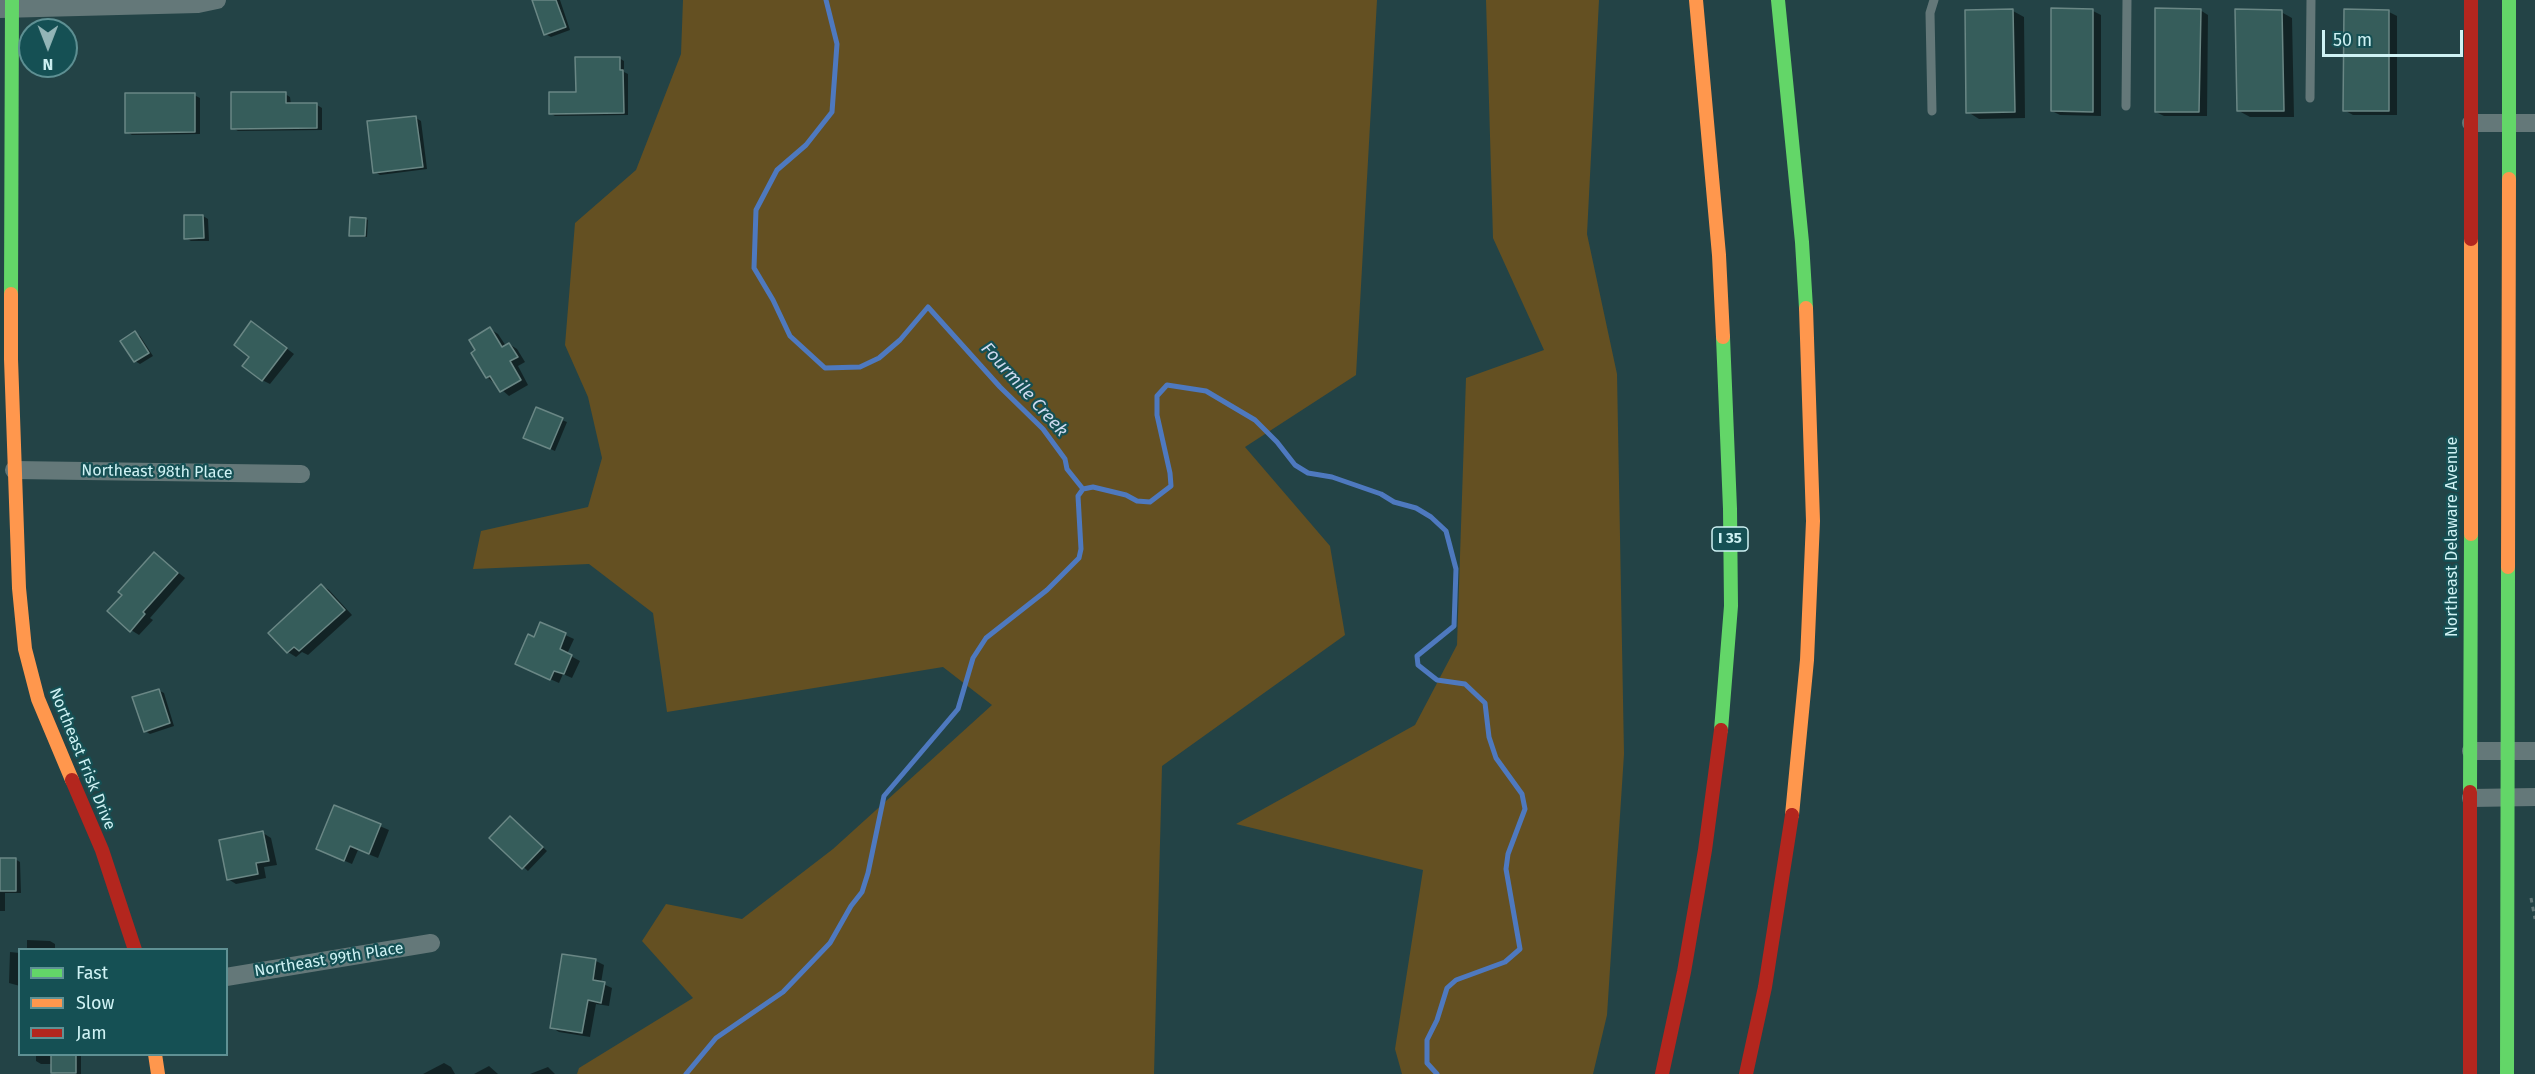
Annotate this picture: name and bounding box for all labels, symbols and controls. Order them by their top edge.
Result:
north arrow [18,18,78,78]
scale bar [2325,18,2466,56]
text: 50 m [2333,29,2372,51]
text: N [43,55,53,74]
water label: Fourmile Creek [976,338,1072,442]
street label: Northeast Delaware Avenue [2443,437,2463,637]
street label: Northeast 98th Place [81,461,233,483]
road number: I 35 [1712,527,1748,551]
street label: Northeast Frisk Drive [45,685,119,833]
street label: Northeast 99th Place [253,939,405,981]
legend [18,948,228,1056]
text: Fast [76,962,108,984]
text: Slow [76,992,114,1014]
text: Jam [76,1022,107,1044]

